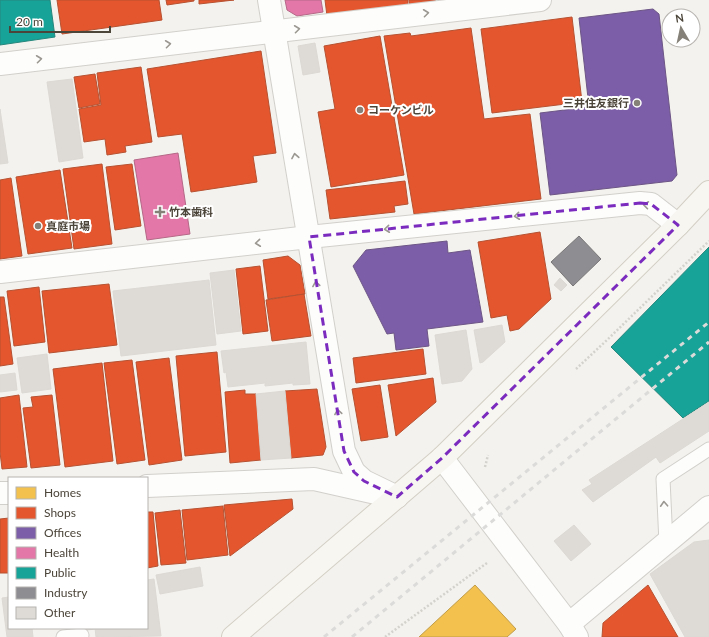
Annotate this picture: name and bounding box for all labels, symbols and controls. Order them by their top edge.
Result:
scale bar [10,8,110,34]
north arrow [661,8,701,48]
one-way arrow [423,9,429,18]
text: N [674,11,685,25]
text: 20 m [16,14,43,29]
one-way arrow [294,24,300,33]
one-way arrow [165,40,171,49]
one-way arrow [36,55,42,64]
place label: 三井住友銀行 [563,96,629,109]
marker: 三井住友銀行 [632,98,642,108]
place label: コーケンビル [368,103,434,116]
marker: コーケンビル [355,105,365,115]
one-way arrow [291,153,299,159]
one-way arrow [642,201,649,210]
place label: 竹本歯科 [169,205,213,218]
marker: 竹本歯科 [154,206,166,218]
one-way arrow [513,211,520,220]
place label: 真庭市場 [46,219,90,232]
marker: 真庭市場 [33,221,43,231]
one-way arrow [384,225,390,234]
one-way arrow [255,238,261,247]
one-way arrow [312,281,321,287]
one-way arrow [334,409,343,415]
legend [8,477,148,629]
text: Homes [44,485,81,500]
one-way arrow [660,501,668,507]
text: Shops [44,505,76,520]
text: Offices [44,525,81,540]
text: Health [44,545,79,560]
text: Public [44,565,76,580]
text: Industry [44,585,88,600]
text: Other [44,605,76,620]

